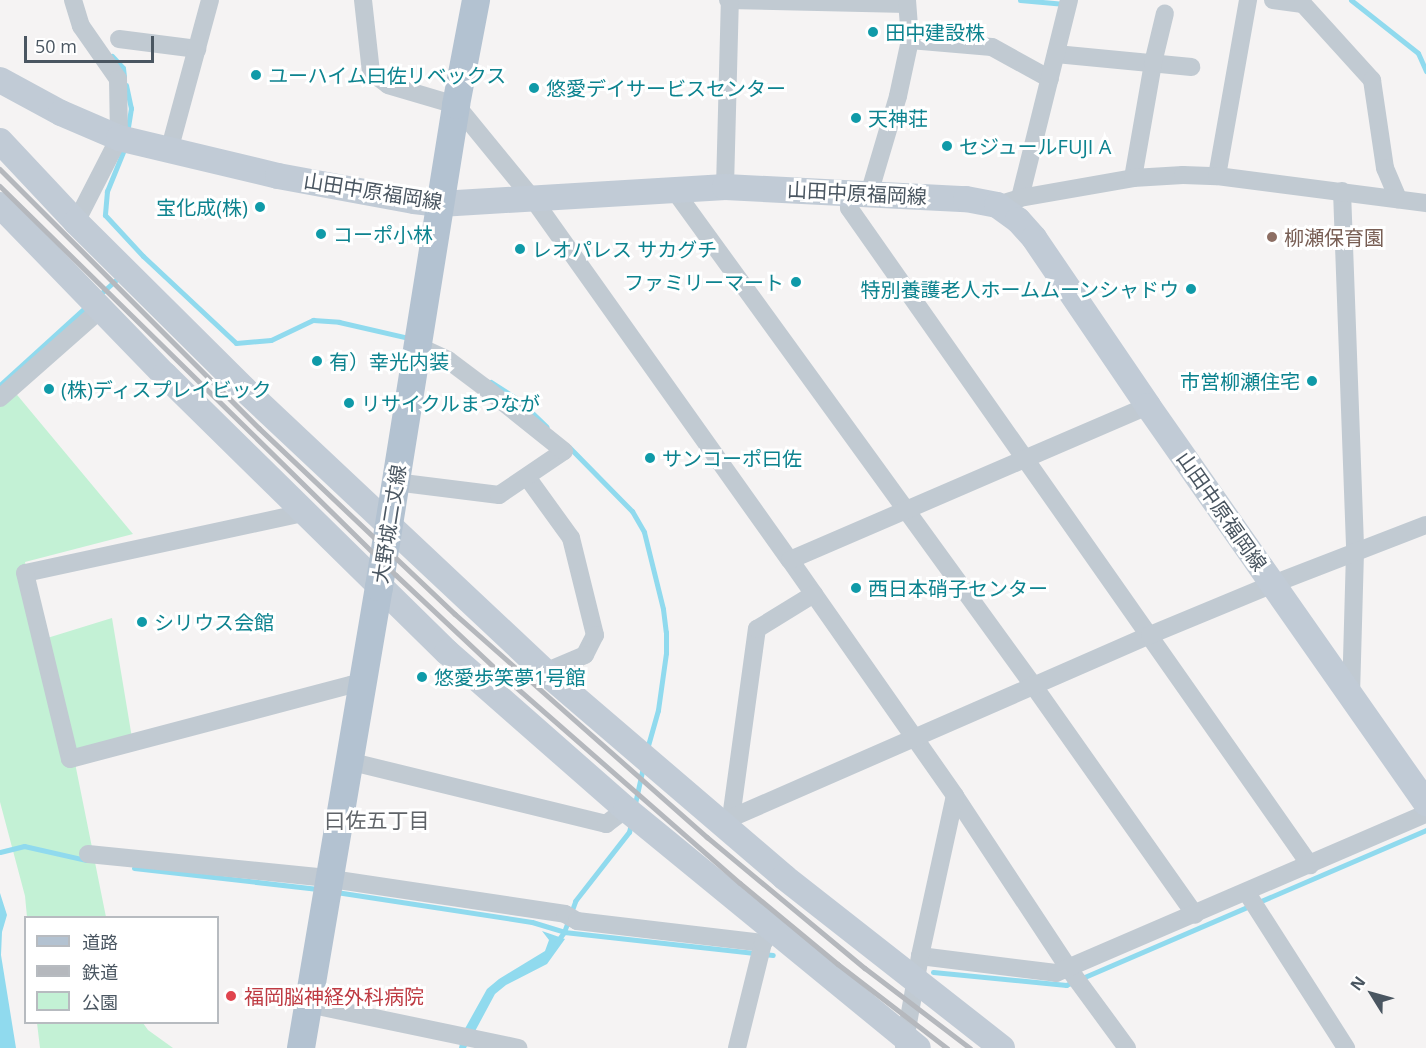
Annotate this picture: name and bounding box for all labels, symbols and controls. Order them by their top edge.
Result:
place label: 田中建設株 [885,20,985,44]
scale bar [27,24,158,62]
marker: 田中建設株 [866,25,880,39]
text: 50 m [35,34,77,58]
place label: ユーハイム曰佐リベックス [268,63,508,87]
marker: ユーハイム曰佐リベックス [249,68,263,82]
place label: 悠愛デイサービスセンター [546,76,786,100]
marker: 悠愛デイサービスセンター [527,81,541,95]
place label: 天神荘 [868,106,928,130]
marker: 天神荘 [849,111,863,125]
place label: セジュールFUJI A [959,134,1113,158]
marker: セジュールFUJI A [940,139,954,153]
street label: 山田中原福岡線 [302,168,444,214]
street label: 山田中原福岡線 [786,177,928,209]
place label: 宝化成(株) [156,195,248,219]
marker: 宝化成(株) [253,200,267,214]
place label: コーポ小林 [333,222,433,246]
place label: 柳瀬保育園 [1284,225,1384,249]
marker: コーポ小林 [314,227,328,241]
marker: 柳瀬保育園 [1265,230,1279,244]
place label: レオパレス サカグチ [532,237,717,261]
marker: レオパレス サカグチ [513,242,527,256]
place label: ファミリーマート [624,270,784,294]
marker: ファミリーマート [789,275,803,289]
place label: 特別養護老人ホームムーンシャドウ [859,277,1179,301]
marker: 特別養護老人ホームムーンシャドウ [1184,282,1198,296]
place label: 有）幸光内装 [329,349,449,373]
marker: 有）幸光内装 [310,354,324,368]
place label: 市営柳瀬住宅 [1180,369,1300,393]
marker: 市営柳瀬住宅 [1305,374,1319,388]
place label: (株)ディスプレイビック [61,377,273,401]
marker: (株)ディスプレイビック [42,382,56,396]
place label: リサイクルまつなが [361,391,541,415]
marker: リサイクルまつなが [342,396,356,410]
place label: サンコーポ曰佐 [662,446,802,470]
street label: 山田中原福岡線 [1172,447,1272,575]
marker: サンコーポ曰佐 [643,451,657,465]
street label: 大野城二丈線 [368,463,410,585]
place label: 西日本硝子センター [868,576,1048,600]
marker: 西日本硝子センター [849,581,863,595]
place label: シリウス会館 [154,610,274,634]
marker: シリウス会館 [135,615,149,629]
place label: 悠愛歩笑夢1号館 [434,665,585,689]
marker: 悠愛歩笑夢1号館 [415,670,429,684]
district label: 曰佐五丁目 [325,807,429,833]
legend [24,916,219,1024]
text: 道路 [82,930,118,954]
text: 鉄道 [82,960,118,984]
north arrow [1342,964,1402,1024]
text: N [1345,971,1370,995]
place label: 福岡脳神経外科病院 [244,984,424,1008]
marker: 福岡脳神経外科病院 [222,987,240,1005]
text: 公園 [82,990,118,1014]

